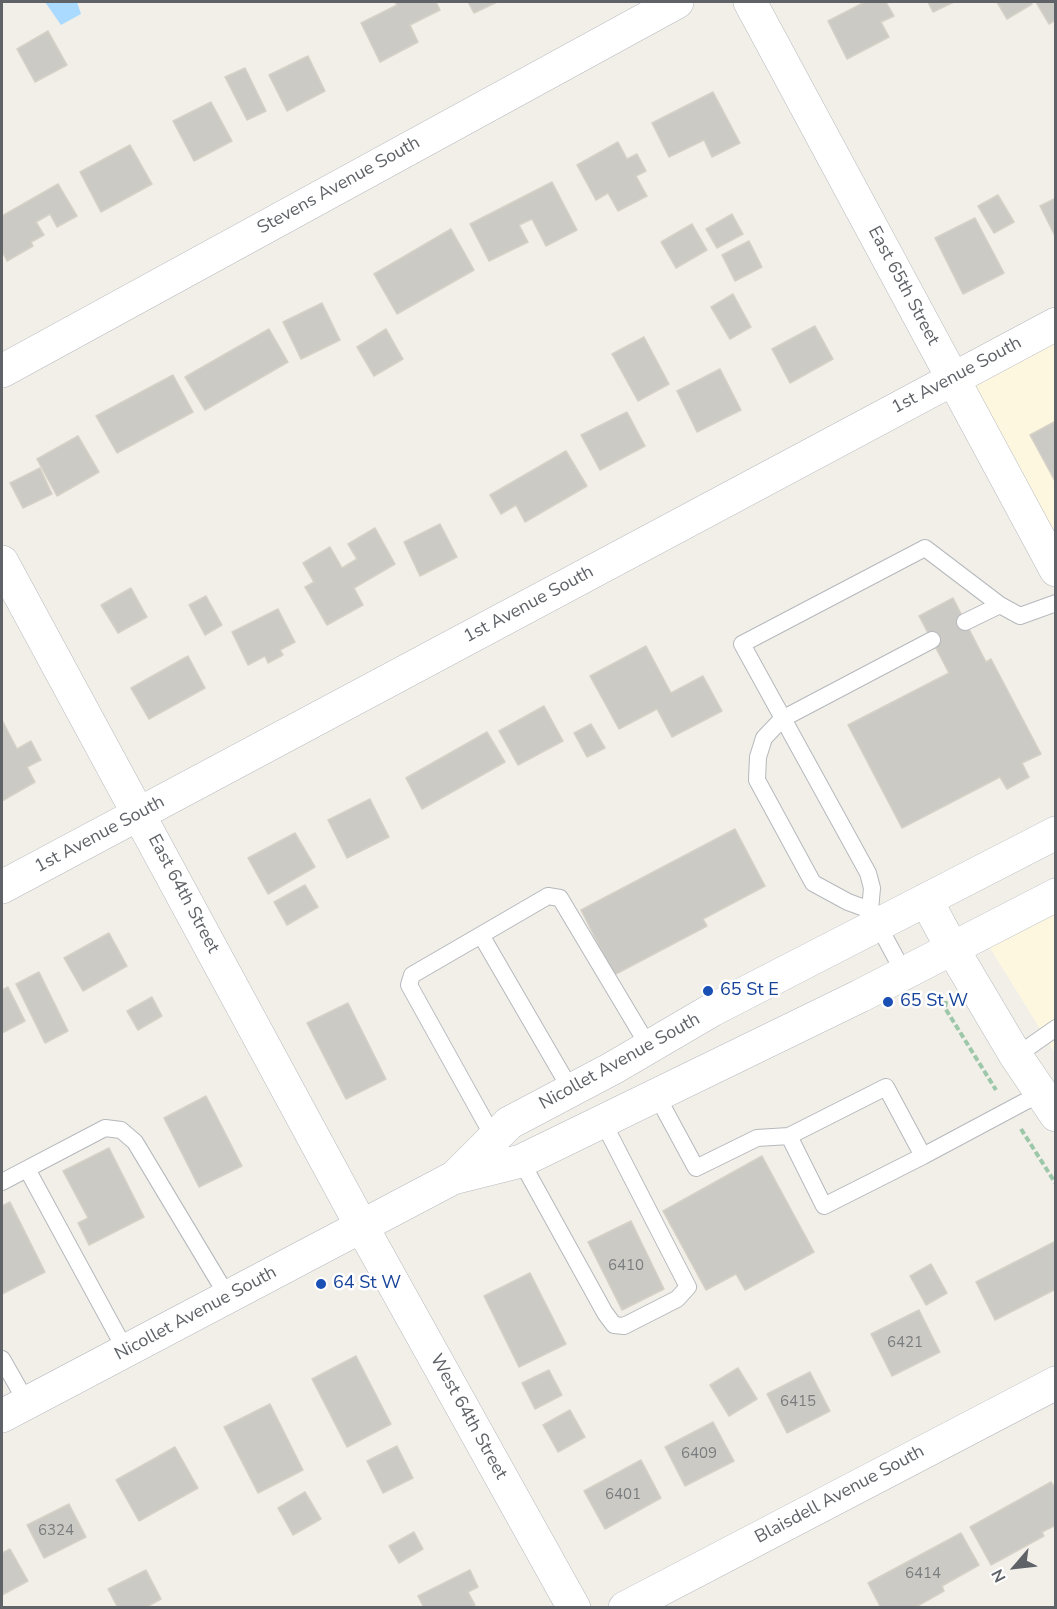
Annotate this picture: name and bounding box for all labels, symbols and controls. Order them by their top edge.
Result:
street label: Stevens Avenue South [254,132,424,240]
street label: East 65th Street [863,223,943,349]
street label: 1st Avenue South [888,333,1026,419]
street label: 1st Avenue South [460,562,598,648]
street label: 1st Avenue South [31,792,169,878]
street label: East 64th Street [143,831,223,957]
place label: 65 St E [720,980,779,1002]
marker: 65 St E [701,984,715,998]
place label: 65 St W [900,991,968,1013]
marker: 65 St W [881,995,895,1009]
street label: Nicollet Avenue South [536,1009,704,1115]
house number: 6410 [608,1257,644,1275]
street label: Nicollet Avenue South [111,1262,281,1366]
place label: 64 St W [333,1273,401,1295]
marker: 64 St W [314,1277,328,1291]
house number: 6421 [887,1334,923,1352]
street label: West 64th Street [425,1351,511,1483]
house number: 6415 [780,1393,816,1411]
street label: Blaisdell Avenue South [752,1441,928,1549]
house number: 6409 [681,1445,717,1463]
house number: 6401 [605,1486,641,1504]
house number: 6324 [38,1522,74,1540]
north arrow [985,1537,1045,1597]
house number: 6414 [905,1565,941,1583]
text: N [987,1565,1012,1586]

